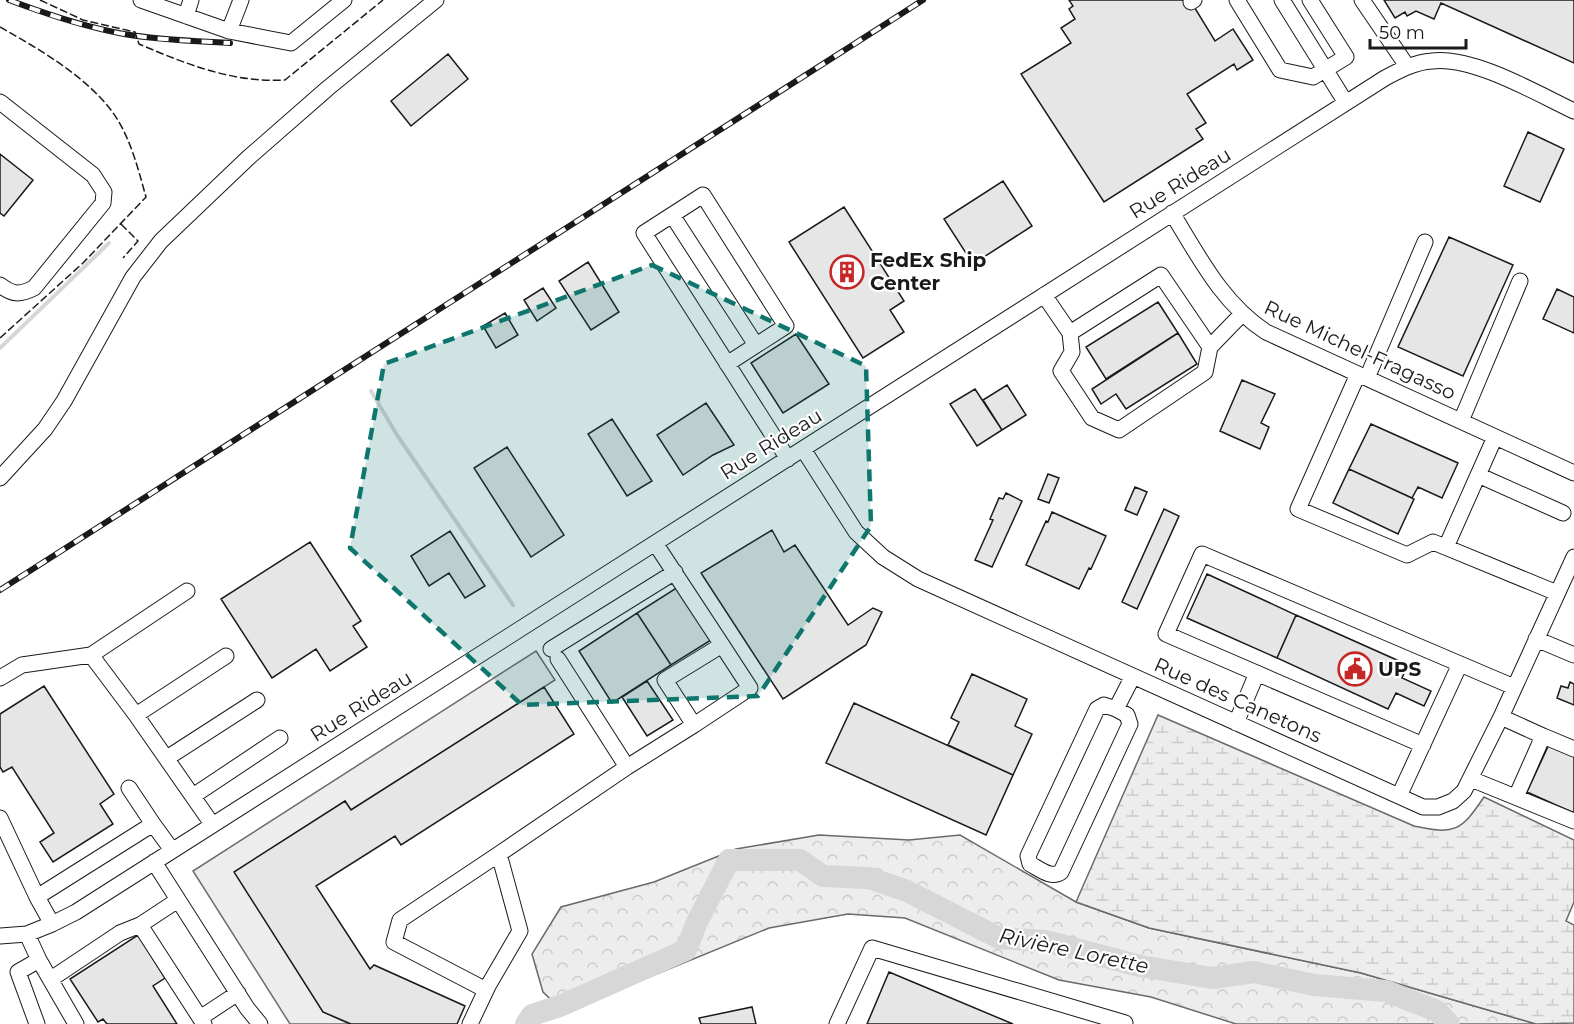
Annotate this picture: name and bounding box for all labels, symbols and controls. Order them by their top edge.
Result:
scale bar [1370,12,1466,50]
text: 50 m [1379,22,1425,44]
street label: Rue Rideau [1125,142,1235,224]
place label: FedEx Ship Center [870,248,986,295]
building icon: FedEx Ship Center [829,254,865,290]
street label: Rue Michel-Fragasso [1260,295,1460,405]
street label: Rue Rideau [716,403,826,485]
public building icon: UPS [1337,651,1373,687]
street label: Rue des Canetons [1151,652,1326,748]
place label: UPS [1378,657,1421,681]
street label: Rue Rideau [306,665,416,747]
water label: Rivière Lorette [997,922,1151,979]

